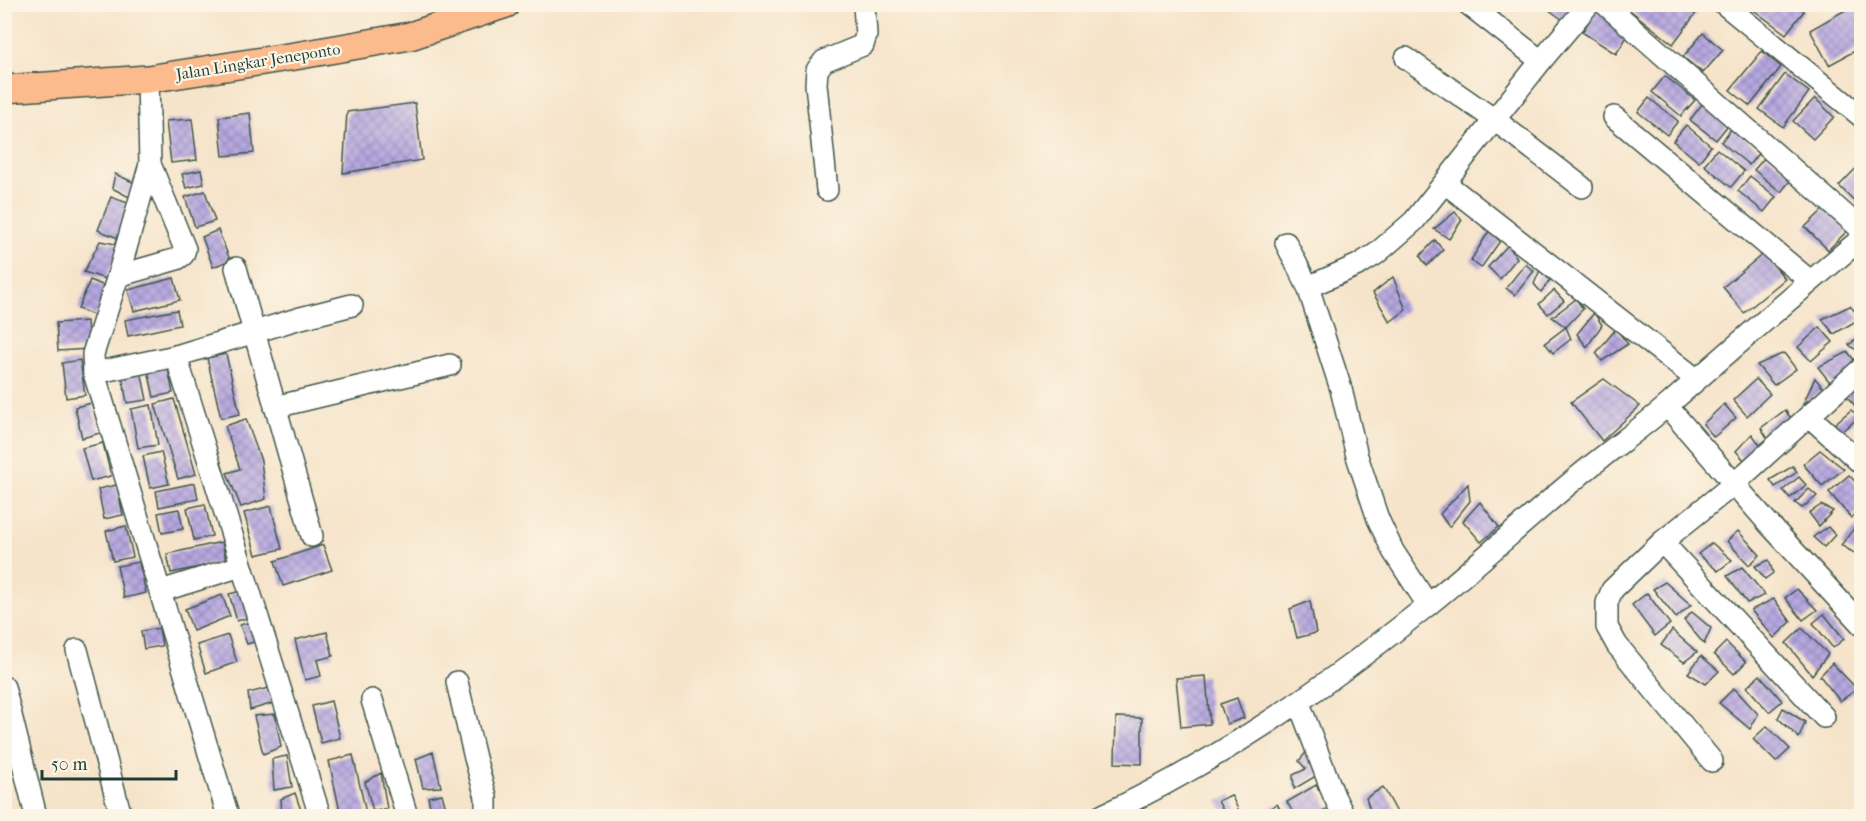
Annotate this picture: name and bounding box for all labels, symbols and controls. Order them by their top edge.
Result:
street label: Jalan Lingkar Jeneponto [173,39,342,84]
scale bar [42,743,176,781]
text: 50 m [51,754,88,775]

